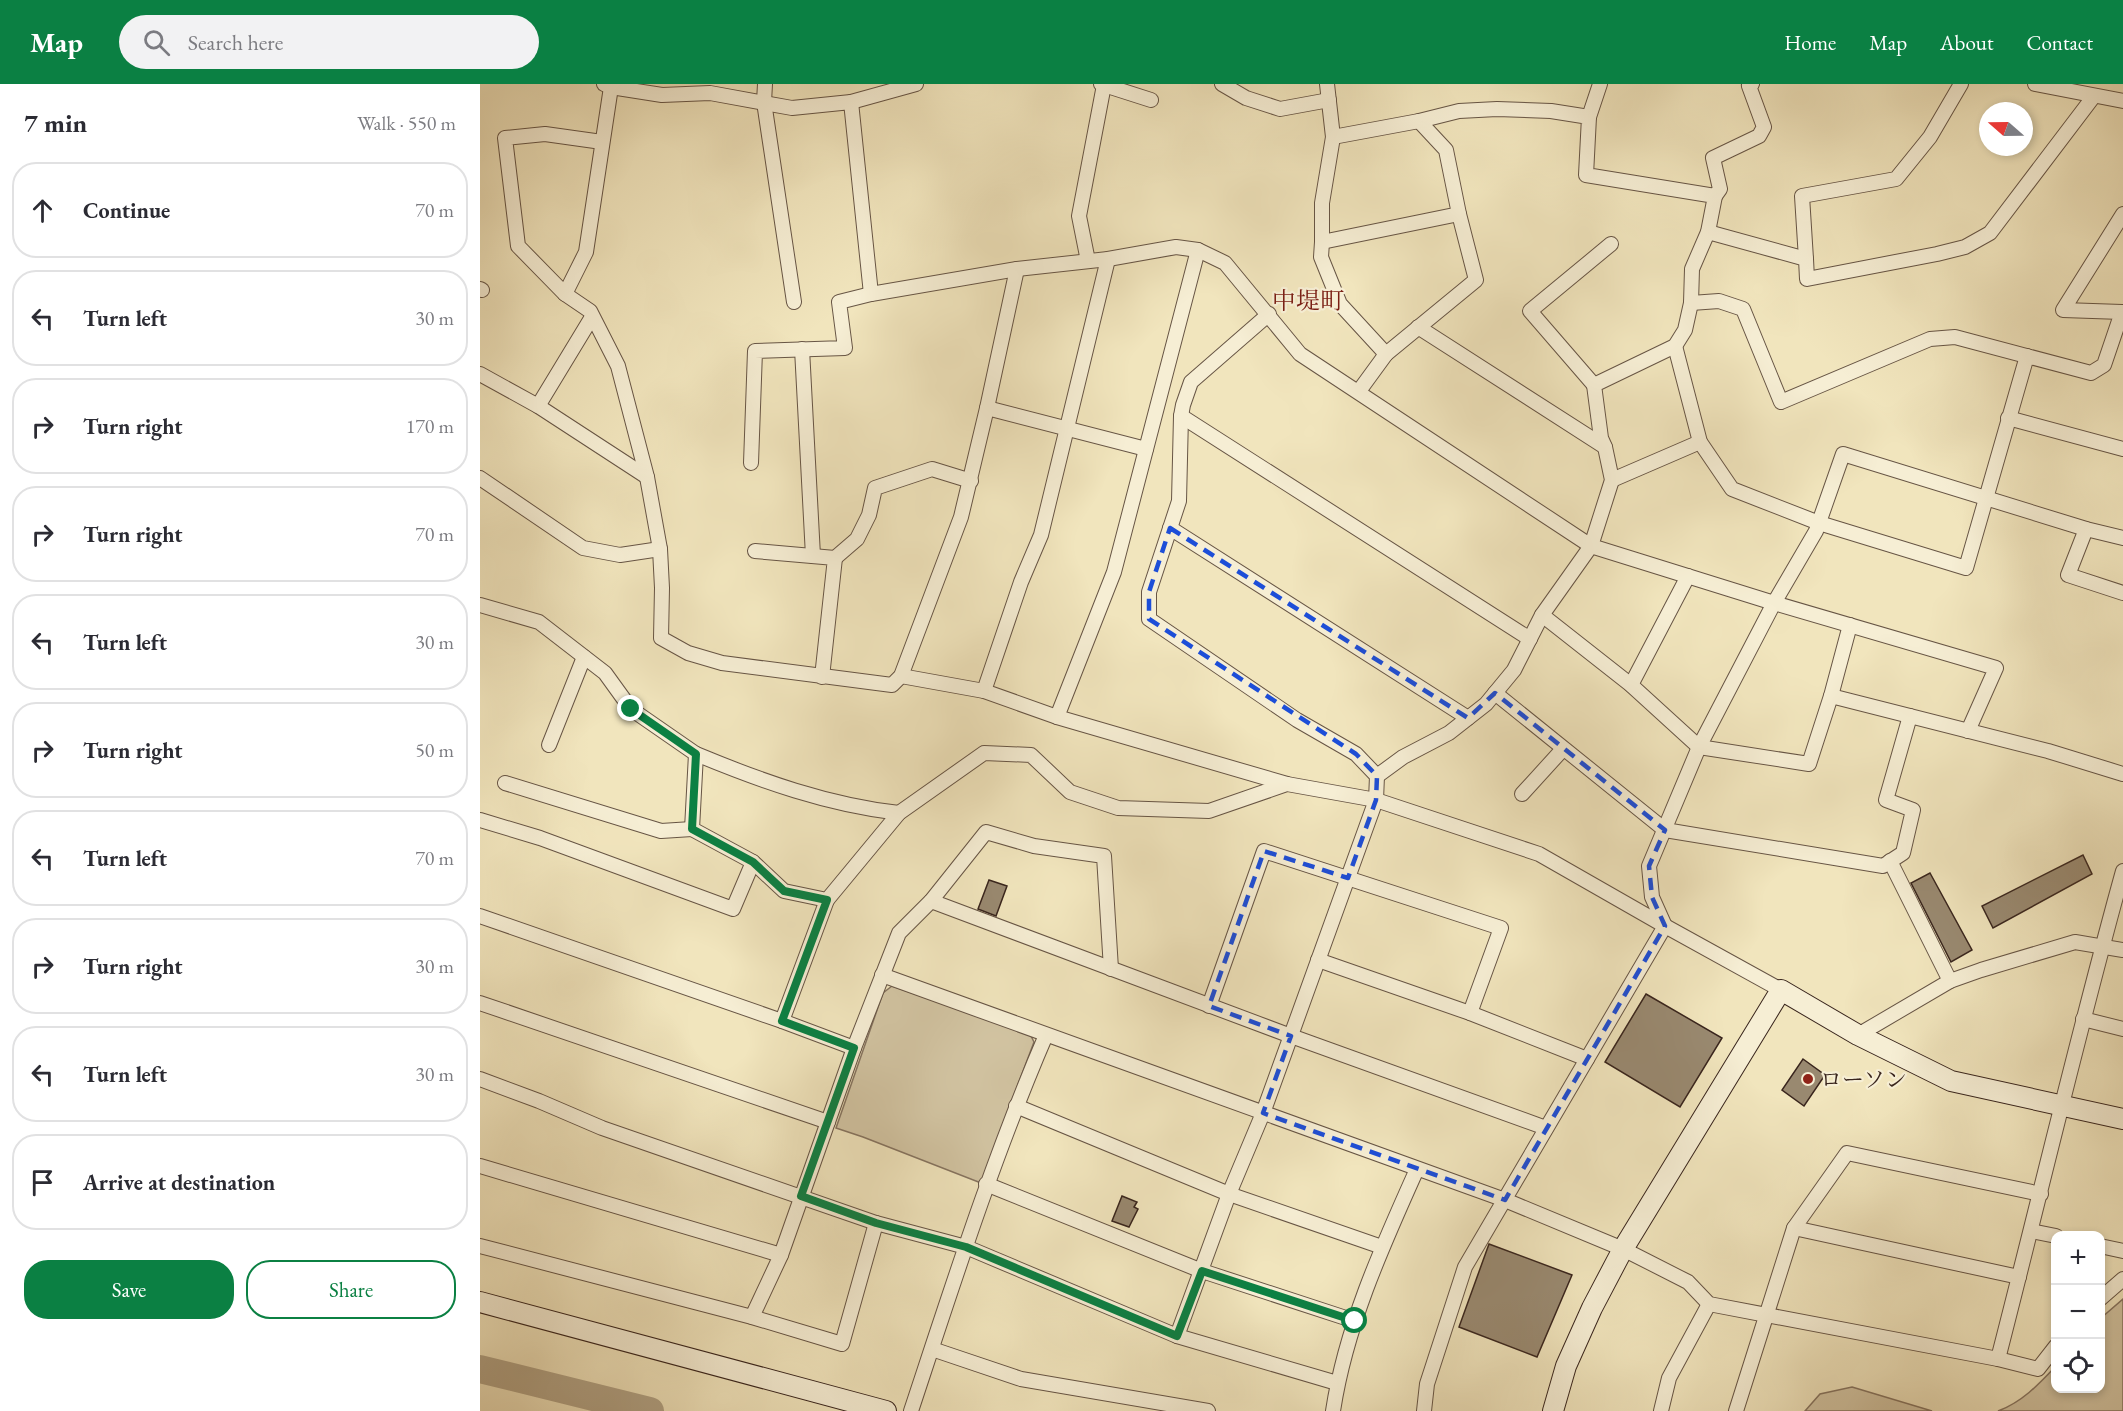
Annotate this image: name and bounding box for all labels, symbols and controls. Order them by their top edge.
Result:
search box [119,15,539,69]
text: Map [30,24,83,60]
icon: search [140,26,173,59]
text: Search here [188,28,283,57]
text: Home [1784,29,1836,56]
text: Map [1869,29,1907,56]
text: About [1940,29,1993,56]
text: Contact [2026,29,2093,56]
north arrow [1979,102,2033,156]
text: 7 min [24,106,87,140]
text: Walk · 550 m [357,110,456,136]
icon: ahead [26,194,59,227]
text: Continue [83,196,170,225]
text: 70 m [415,197,454,223]
district label: 中堤町 [1272,285,1344,316]
icon: left [26,302,59,335]
text: Turn left [83,304,167,333]
text: 30 m [415,305,454,331]
icon: right [26,410,59,443]
text: Turn right [83,412,182,441]
text: 170 m [406,413,454,439]
icon: right [26,518,59,551]
text: Turn right [83,520,182,549]
text: 70 m [415,521,454,547]
icon: left [26,626,59,659]
text: Turn left [83,628,167,657]
text: 30 m [415,629,454,655]
route end [617,695,643,721]
icon: right [26,734,59,767]
text: Turn right [83,736,182,765]
text: 50 m [415,737,454,763]
icon: left [26,842,59,875]
text: Turn left [83,844,167,873]
text: 70 m [415,845,454,871]
icon: right [26,950,59,983]
text: Turn right [83,952,182,981]
text: 30 m [415,953,454,979]
icon: left [26,1058,59,1091]
text: Turn left [83,1060,167,1089]
text: 30 m [415,1061,454,1087]
place label: ローソン [1820,1065,1907,1094]
marker: ローソン [1801,1072,1815,1086]
icon: arrive [26,1166,59,1199]
text: Arrive at destination [83,1168,275,1197]
map controls [2051,1231,2105,1393]
button: + [2051,1231,2105,1285]
button: Save [24,1260,234,1319]
button: Share [246,1260,456,1319]
button: − [2051,1285,2105,1339]
route start [1341,1307,1367,1333]
button: locate [2051,1339,2105,1393]

